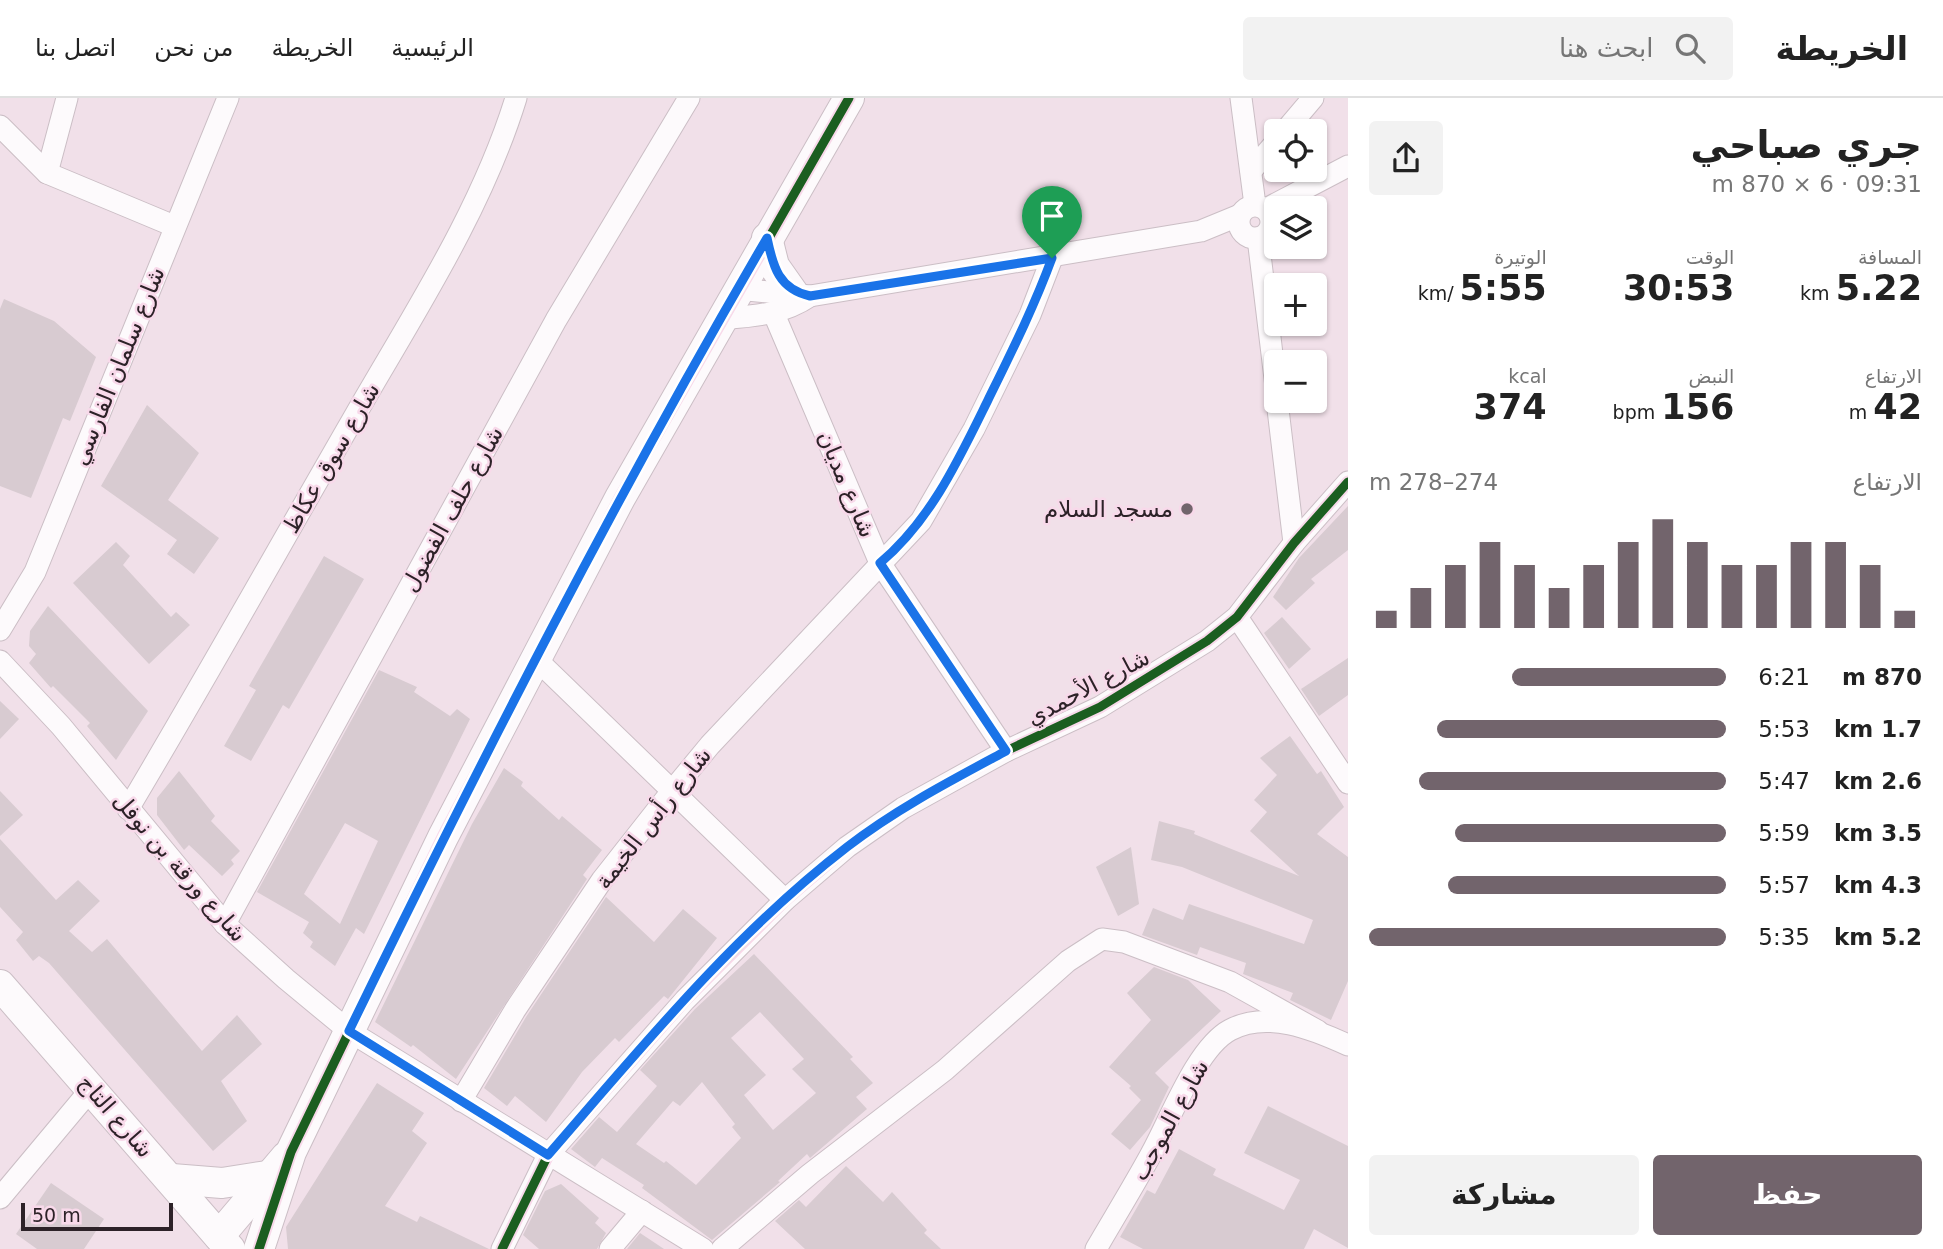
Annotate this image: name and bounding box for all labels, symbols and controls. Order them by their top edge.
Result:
search box [1243,17,1733,80]
icon: search [1671,29,1709,67]
text: الخريطة [1775,29,1908,68]
text: ابحث هنا [1559,33,1653,63]
text: اتصل بنا [35,34,116,62]
text: من نحن [154,34,233,62]
text: الخريطة [271,34,353,62]
text: الرئيسية [391,34,474,62]
map controls [1264,119,1327,413]
button: locate [1264,119,1327,182]
button: share [1369,121,1443,195]
text: جري صباحي [1691,123,1922,167]
text: 09:31 · 6 × 870 m [1712,171,1922,197]
pin [1022,186,1082,258]
button: layers [1264,196,1327,259]
icon: arrive [1033,197,1071,235]
text: الوتيرة [1494,246,1547,268]
text: الوقت [1686,246,1734,268]
text: المسافة [1858,246,1922,268]
street label: شارع سلمان الفارسي [66,263,171,469]
text: 5:55 [1460,268,1547,308]
text: 30:53 [1623,268,1734,308]
text: 5.22 [1836,268,1922,308]
button: + [1264,273,1327,336]
text: /km [1418,282,1460,304]
text: km [1800,282,1836,304]
button: − [1264,350,1327,413]
text: kcal [1508,365,1547,387]
text: النبض [1689,365,1734,387]
text: الارتفاع [1865,365,1922,387]
street label: شارع سوق عكاظ [277,378,385,538]
text: 374 [1474,387,1547,427]
text: 156 [1661,387,1734,427]
text: 42 [1873,387,1922,427]
text: bpm [1613,401,1661,423]
text: m [1849,401,1873,423]
street label: شارع حلف الفضول [396,422,509,597]
street label: شارع مديان [812,427,881,542]
text: 274–278 m [1369,469,1498,495]
text: الارتفاع [1853,469,1922,495]
place label: مسجد السلام [1044,496,1173,523]
marker: مسجد السلام [1179,501,1195,517]
street label: شارع الأحمدي [1022,643,1154,731]
text: 6:21 [1758,664,1810,690]
text: 870 m [1842,664,1922,690]
text: 5:53 [1758,716,1810,742]
text: 1.7 km [1834,716,1922,742]
street label: شارع رأس الخيمة [588,741,717,894]
text: 5:47 [1758,768,1810,794]
text: 2.6 km [1834,768,1922,794]
street label: شارع ورقة بن نوفل [107,787,252,948]
text: 5:59 [1758,820,1810,846]
text: 3.5 km [1834,820,1922,846]
text: 5:57 [1758,872,1810,898]
text: 4.3 km [1834,872,1922,898]
text: 5:35 [1758,924,1810,950]
text: 5.2 km [1834,924,1922,950]
street label: شارع الموجب [1126,1055,1215,1185]
street label: شارع التاج [72,1069,159,1163]
button: مشاركة [1369,1155,1639,1235]
button: حفظ [1653,1155,1922,1235]
scale bar [21,1200,173,1232]
text: 50 m [32,1204,81,1226]

